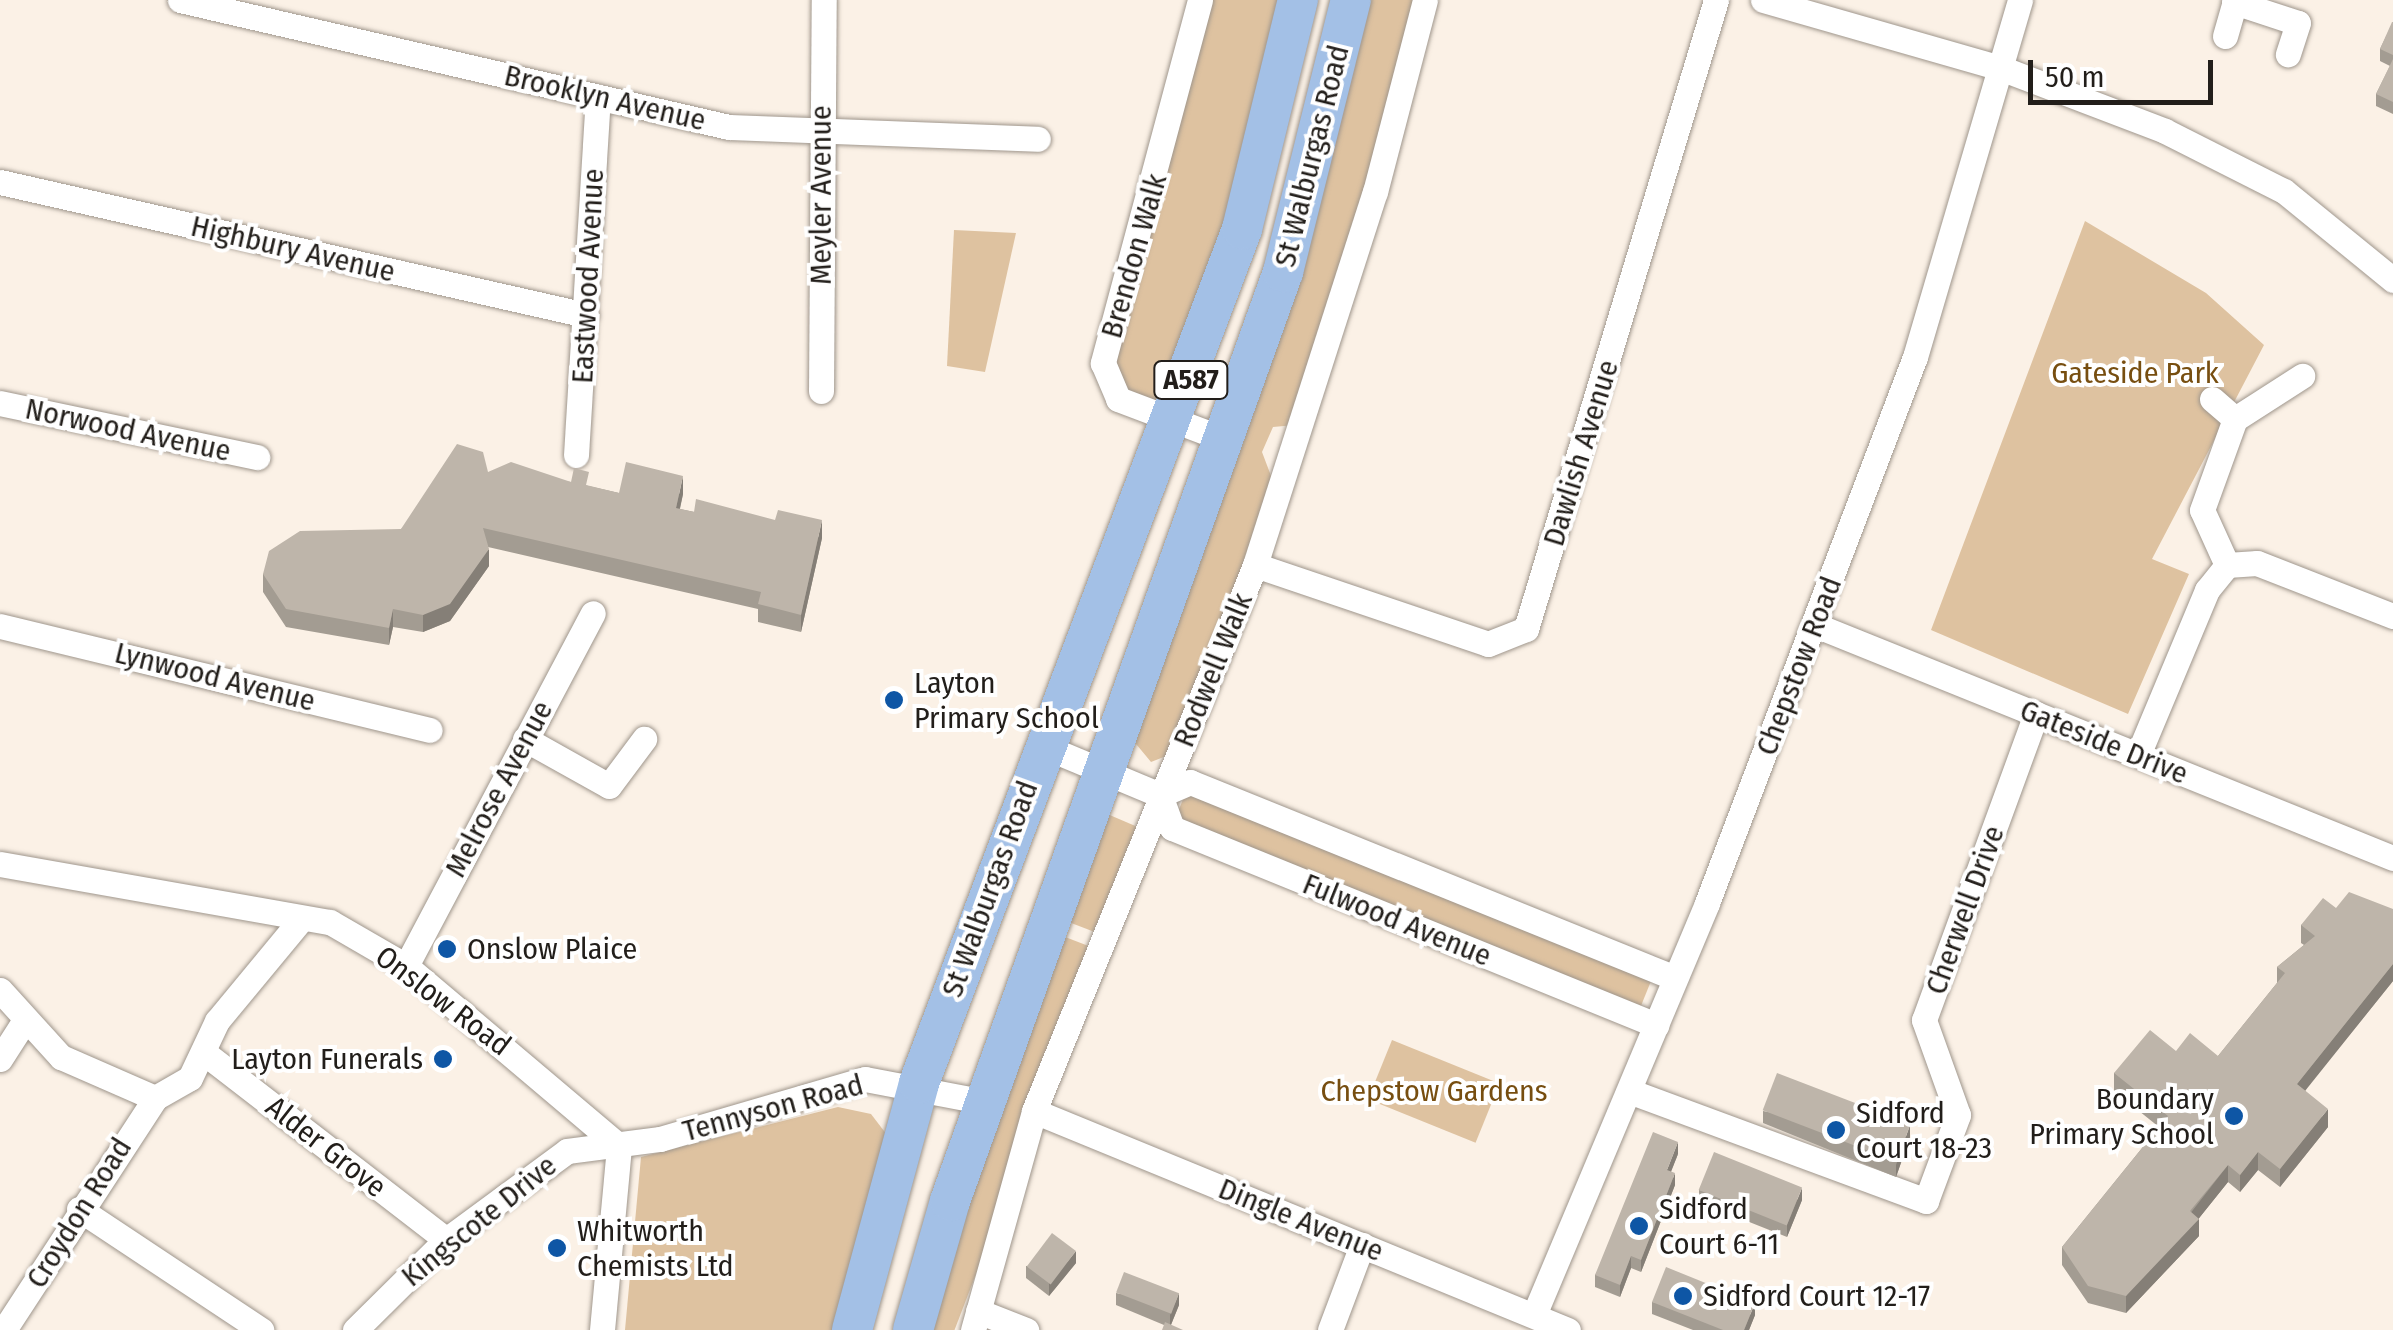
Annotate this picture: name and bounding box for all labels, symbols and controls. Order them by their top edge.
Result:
scale bar [2033,40,2218,102]
street label: St Walburgas Road [1267,41,1357,271]
street label: Brooklyn Avenue [501,57,709,139]
text: 50 m [2045,59,2105,95]
street label: Meyler Avenue [803,105,839,285]
street label: Eastwood Avenue [564,168,612,384]
street label: Brendon Walk [1093,170,1175,342]
street label: Highbury Avenue [187,208,399,290]
park label: Gateside Park [2051,355,2219,391]
street label: Dawlish Avenue [1536,356,1626,550]
road number: A587 [1151,357,1231,403]
street label: Norwood Avenue [22,391,234,469]
street label: Chepstow Road [1748,572,1850,760]
street label: Rodwell Walk [1166,588,1260,752]
street label: Lynwood Avenue [111,635,319,719]
place label: Layton Primary School [914,665,1099,736]
marker: Layton Primary School [883,689,905,711]
street label: Gateside Drive [2015,692,2193,792]
street label: Melrose Avenue [437,695,561,883]
street label: St Walburgas Road [934,776,1046,1002]
street label: Cherwell Drive [1918,821,2012,999]
street label: Fulwood Avenue [1297,866,1497,974]
place label: Onslow Plaice [467,931,637,967]
marker: Onslow Plaice [436,938,458,960]
street label: Onslow Road [368,939,518,1063]
place label: Layton Funerals [231,1041,423,1077]
marker: Layton Funerals [432,1048,454,1070]
street label: Tennyson Road [679,1067,867,1149]
park label: Chepstow Gardens [1320,1073,1548,1109]
place label: Boundary Primary School [2029,1081,2214,1152]
street label: Alder Grove [259,1089,393,1205]
place label: Sidford Court 18-23 [1856,1095,1992,1166]
marker: Boundary Primary School [2223,1105,2245,1127]
marker: Sidford Court 18-23 [1825,1119,1847,1141]
street label: Croydon Road [19,1131,139,1295]
street label: Kingscote Drive [394,1148,564,1294]
street label: Dingle Avenue [1213,1171,1389,1269]
place label: Sidford Court 6-11 [1659,1191,1779,1262]
place label: Whitworth Chemists Ltd [577,1213,734,1284]
marker: Sidford Court 6-11 [1628,1215,1650,1237]
marker: Whitworth Chemists Ltd [546,1237,568,1259]
place label: Sidford Court 12-17 [1703,1278,1930,1314]
marker: Sidford Court 12-17 [1672,1285,1694,1307]

